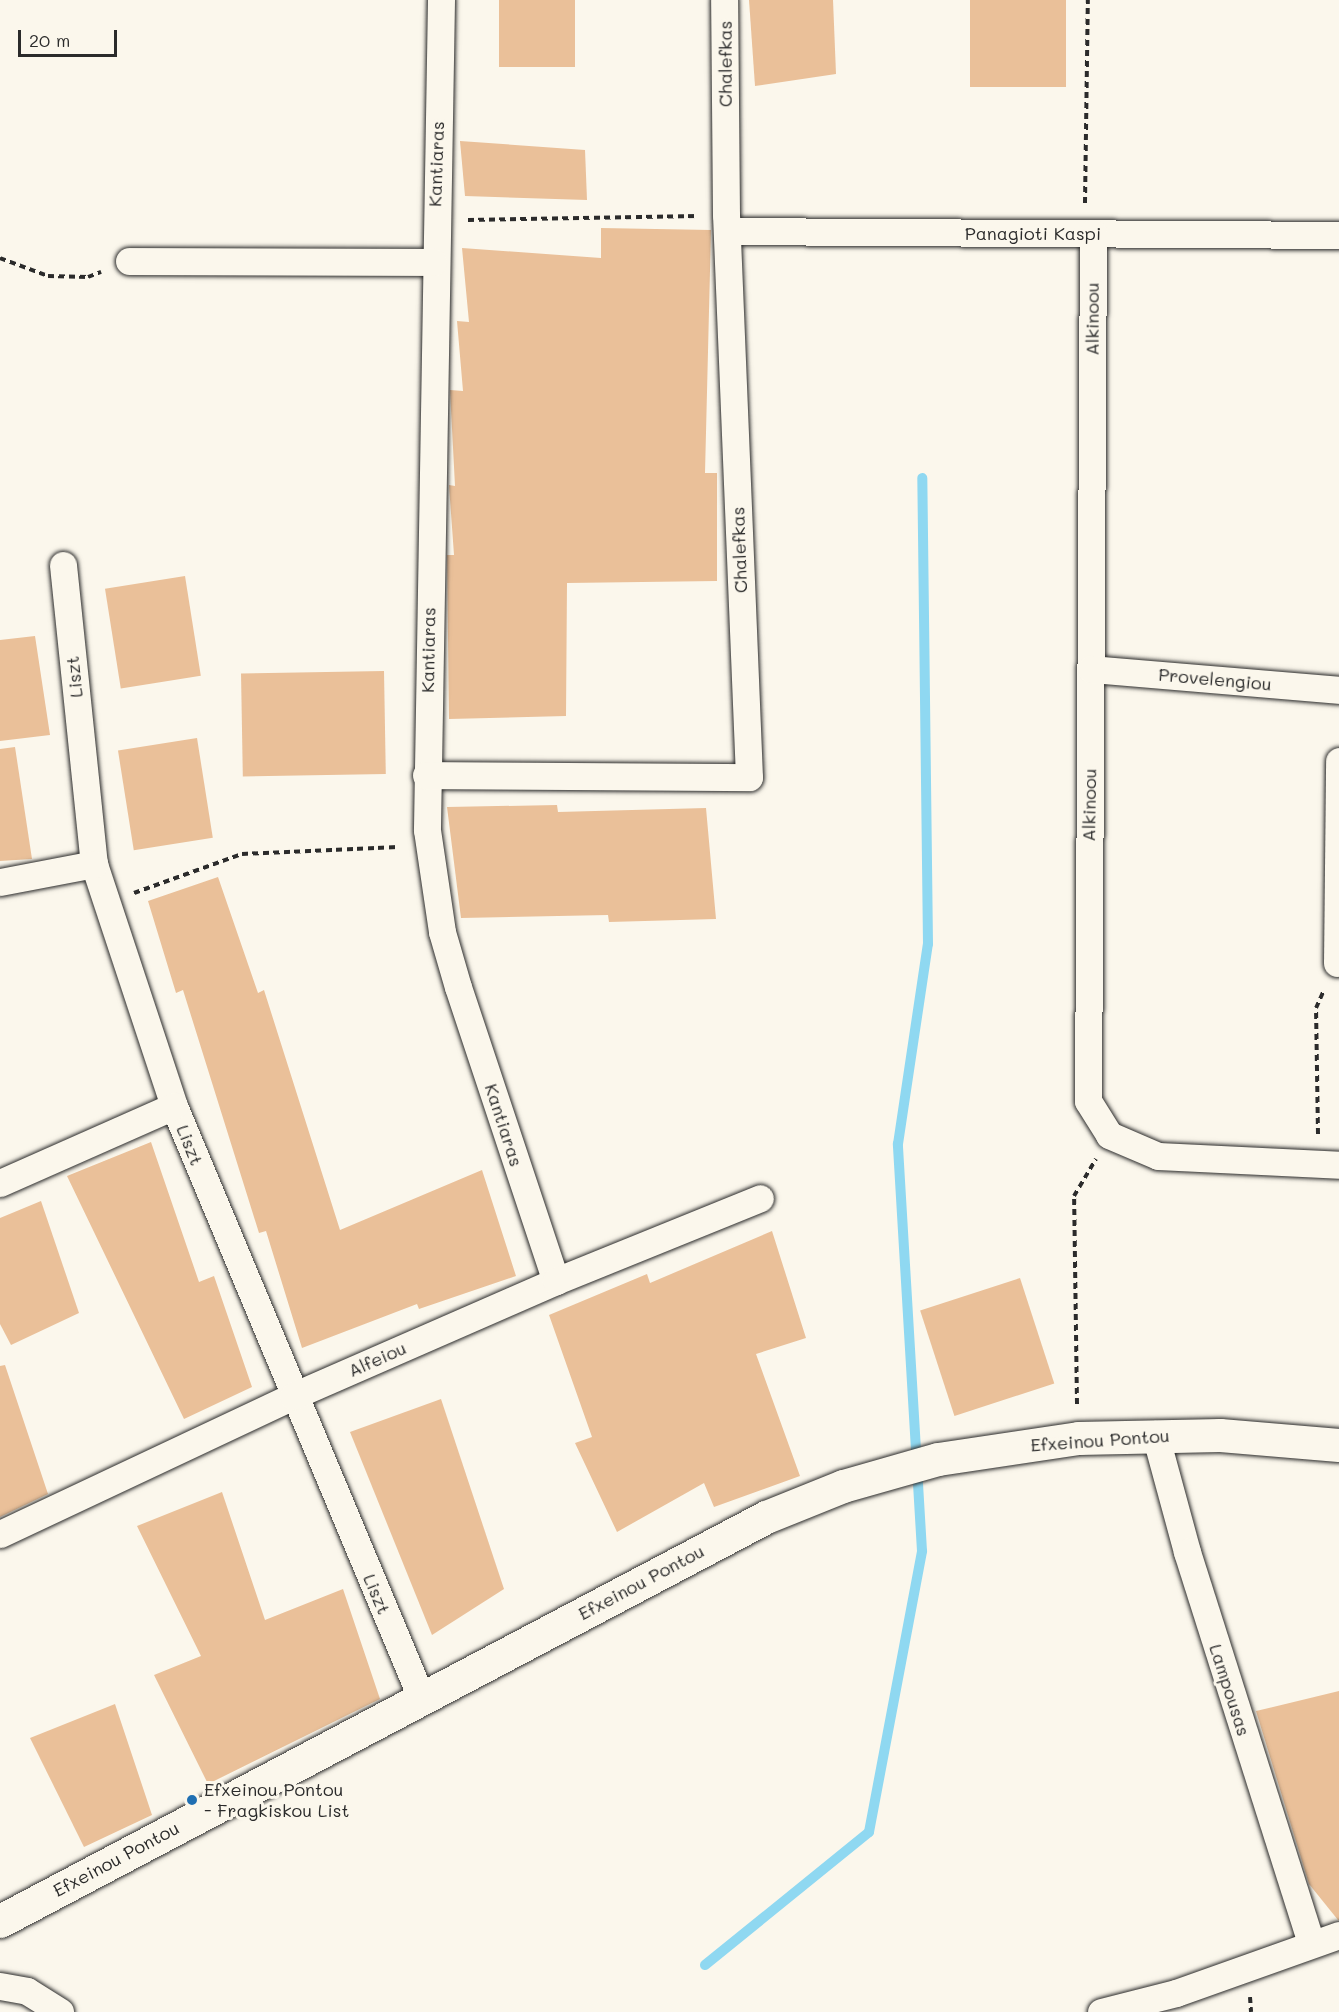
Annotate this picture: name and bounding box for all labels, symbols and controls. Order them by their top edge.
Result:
scale bar [21,18,120,56]
street label: Chalefkas [714,21,736,107]
text: 20 m [29,28,70,52]
street label: Kantiaras [424,121,448,207]
street label: Panagioti Kaspi [965,222,1101,244]
street label: Alkinoou [1081,282,1103,356]
street label: Chalefkas [727,506,751,594]
street label: Kantiaras [416,607,440,693]
street label: Liszt [61,655,87,699]
street label: Provelengiou [1158,663,1272,695]
street label: Alkinoou [1078,768,1100,842]
street label: Kantiaras [480,1081,528,1169]
street label: Liszt [172,1122,208,1168]
street label: Alfeiou [345,1337,409,1381]
street label: Efxeinou Pontou [1030,1424,1170,1456]
street label: Efxeinou Pontou [574,1540,708,1624]
street label: Liszt [359,1571,395,1617]
street label: Lampousas [1205,1641,1255,1739]
place label: Efxeinou Pontou - Fragkiskou List [204,1779,349,1822]
marker: Efxeinou Pontou - Fragkiskou List [185,1793,199,1807]
street label: Efxeinou Pontou [49,1817,183,1901]

